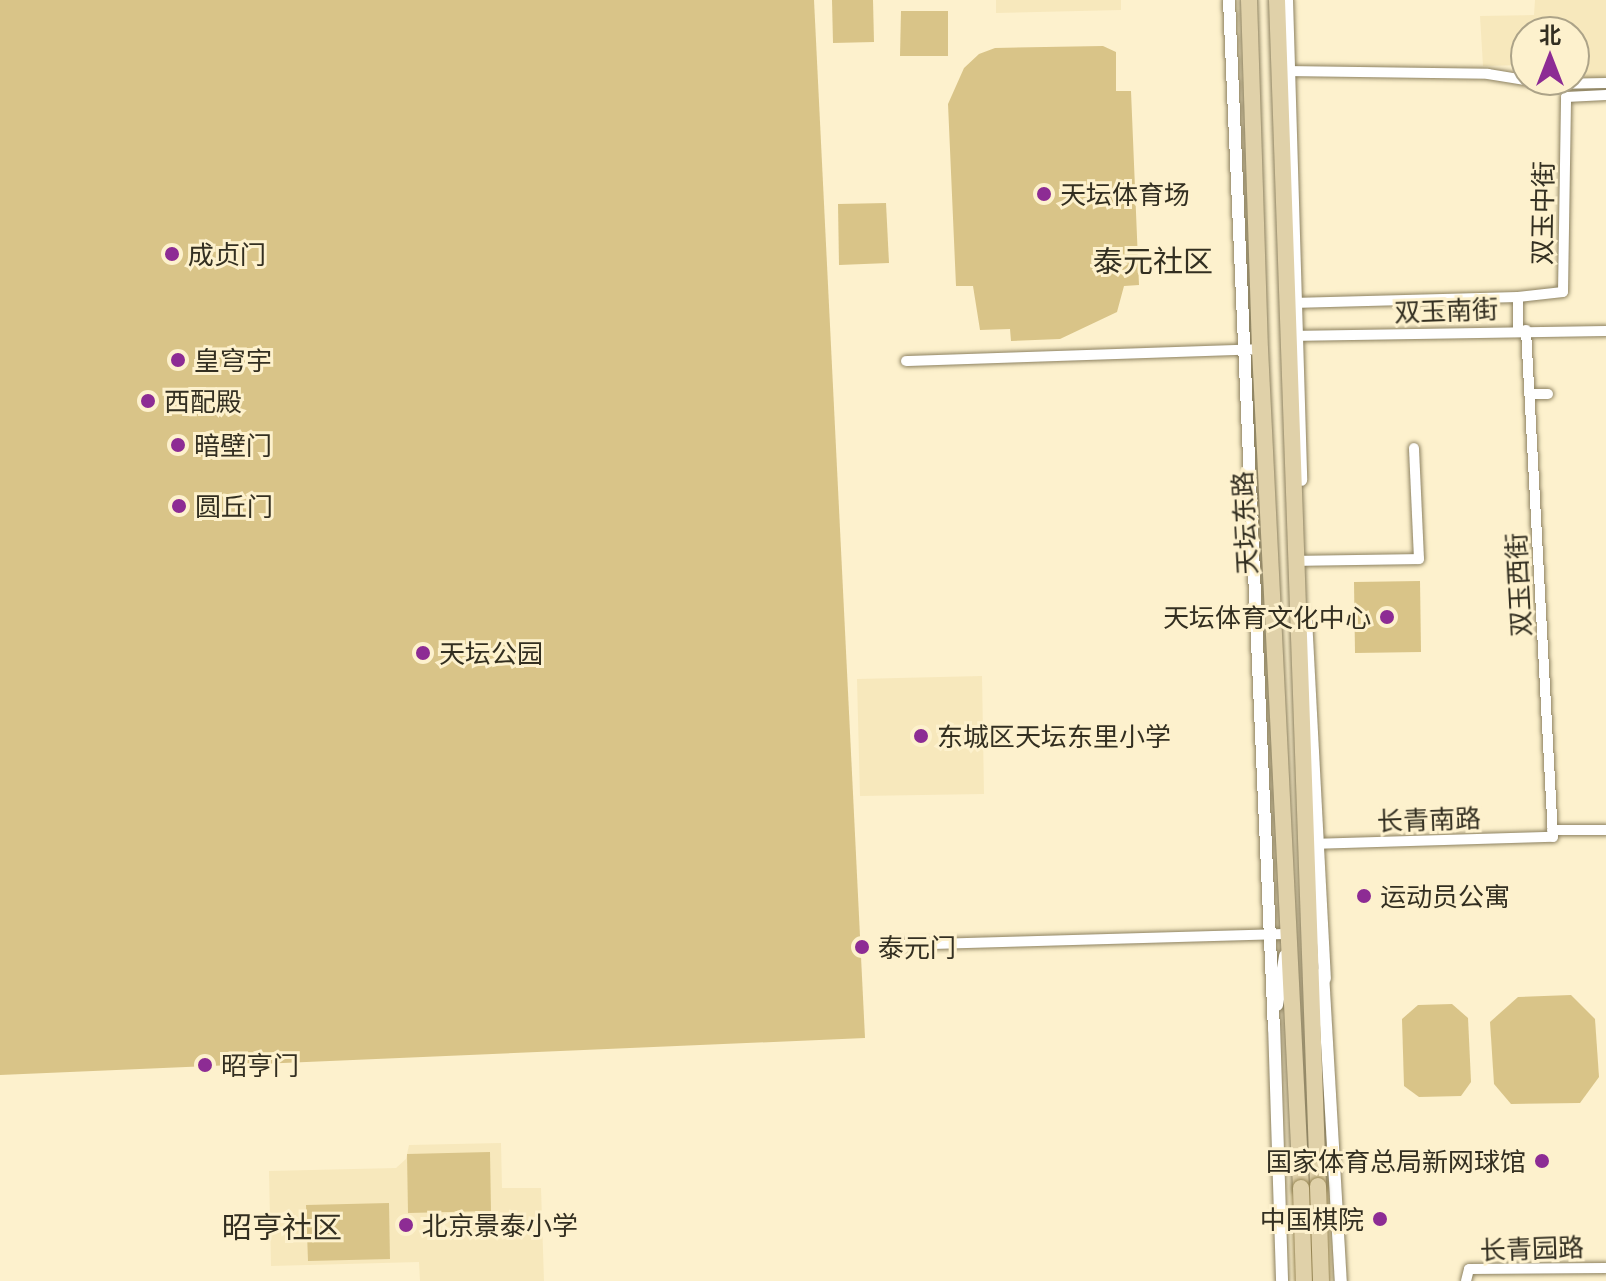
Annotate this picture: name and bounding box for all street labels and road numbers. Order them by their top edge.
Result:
street label: 双玉中街 [1525,161,1559,265]
street label: 双玉南街 [1393,293,1499,327]
street label: 天坛东路 [1226,470,1262,576]
street label: 双玉西街 [1500,532,1536,638]
street label: 长青南路 [1376,802,1482,836]
street label: 长青园路 [1479,1231,1585,1265]

